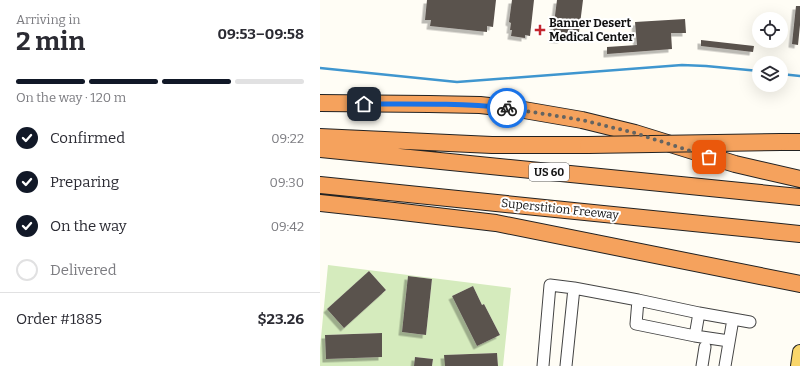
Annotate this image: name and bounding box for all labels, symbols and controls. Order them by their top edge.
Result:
text: Arriving in [16,12,81,27]
map controls [752,12,788,92]
button: locate [752,12,788,48]
place label: Banner Desert Medical Center [549,16,634,44]
marker: Banner Desert Medical Center [534,24,546,36]
text: 09:53–09:58 [217,25,304,43]
text: 2 min [16,26,85,57]
button: layers [752,56,788,92]
pin [347,87,381,121]
courier [487,88,527,128]
text: On the way · 120 m [16,90,126,105]
icon: home [353,93,375,115]
icon: bike [496,97,518,119]
icon: check [16,127,38,149]
text: Confirmed [50,129,125,147]
text: 09:22 [271,131,304,146]
pin [692,140,726,174]
icon: bag [698,146,720,168]
road number: US 60 [529,163,569,181]
icon: check [16,171,38,193]
text: Preparing [50,173,119,191]
text: 09:30 [270,175,304,190]
street label: Superstition Freeway [501,196,620,222]
icon: check [16,215,38,237]
text: On the way [50,217,127,235]
text: 09:42 [271,219,304,234]
text: Delivered [50,261,117,279]
text: Order #1885 [16,310,102,328]
text: $23.26 [258,310,304,328]

